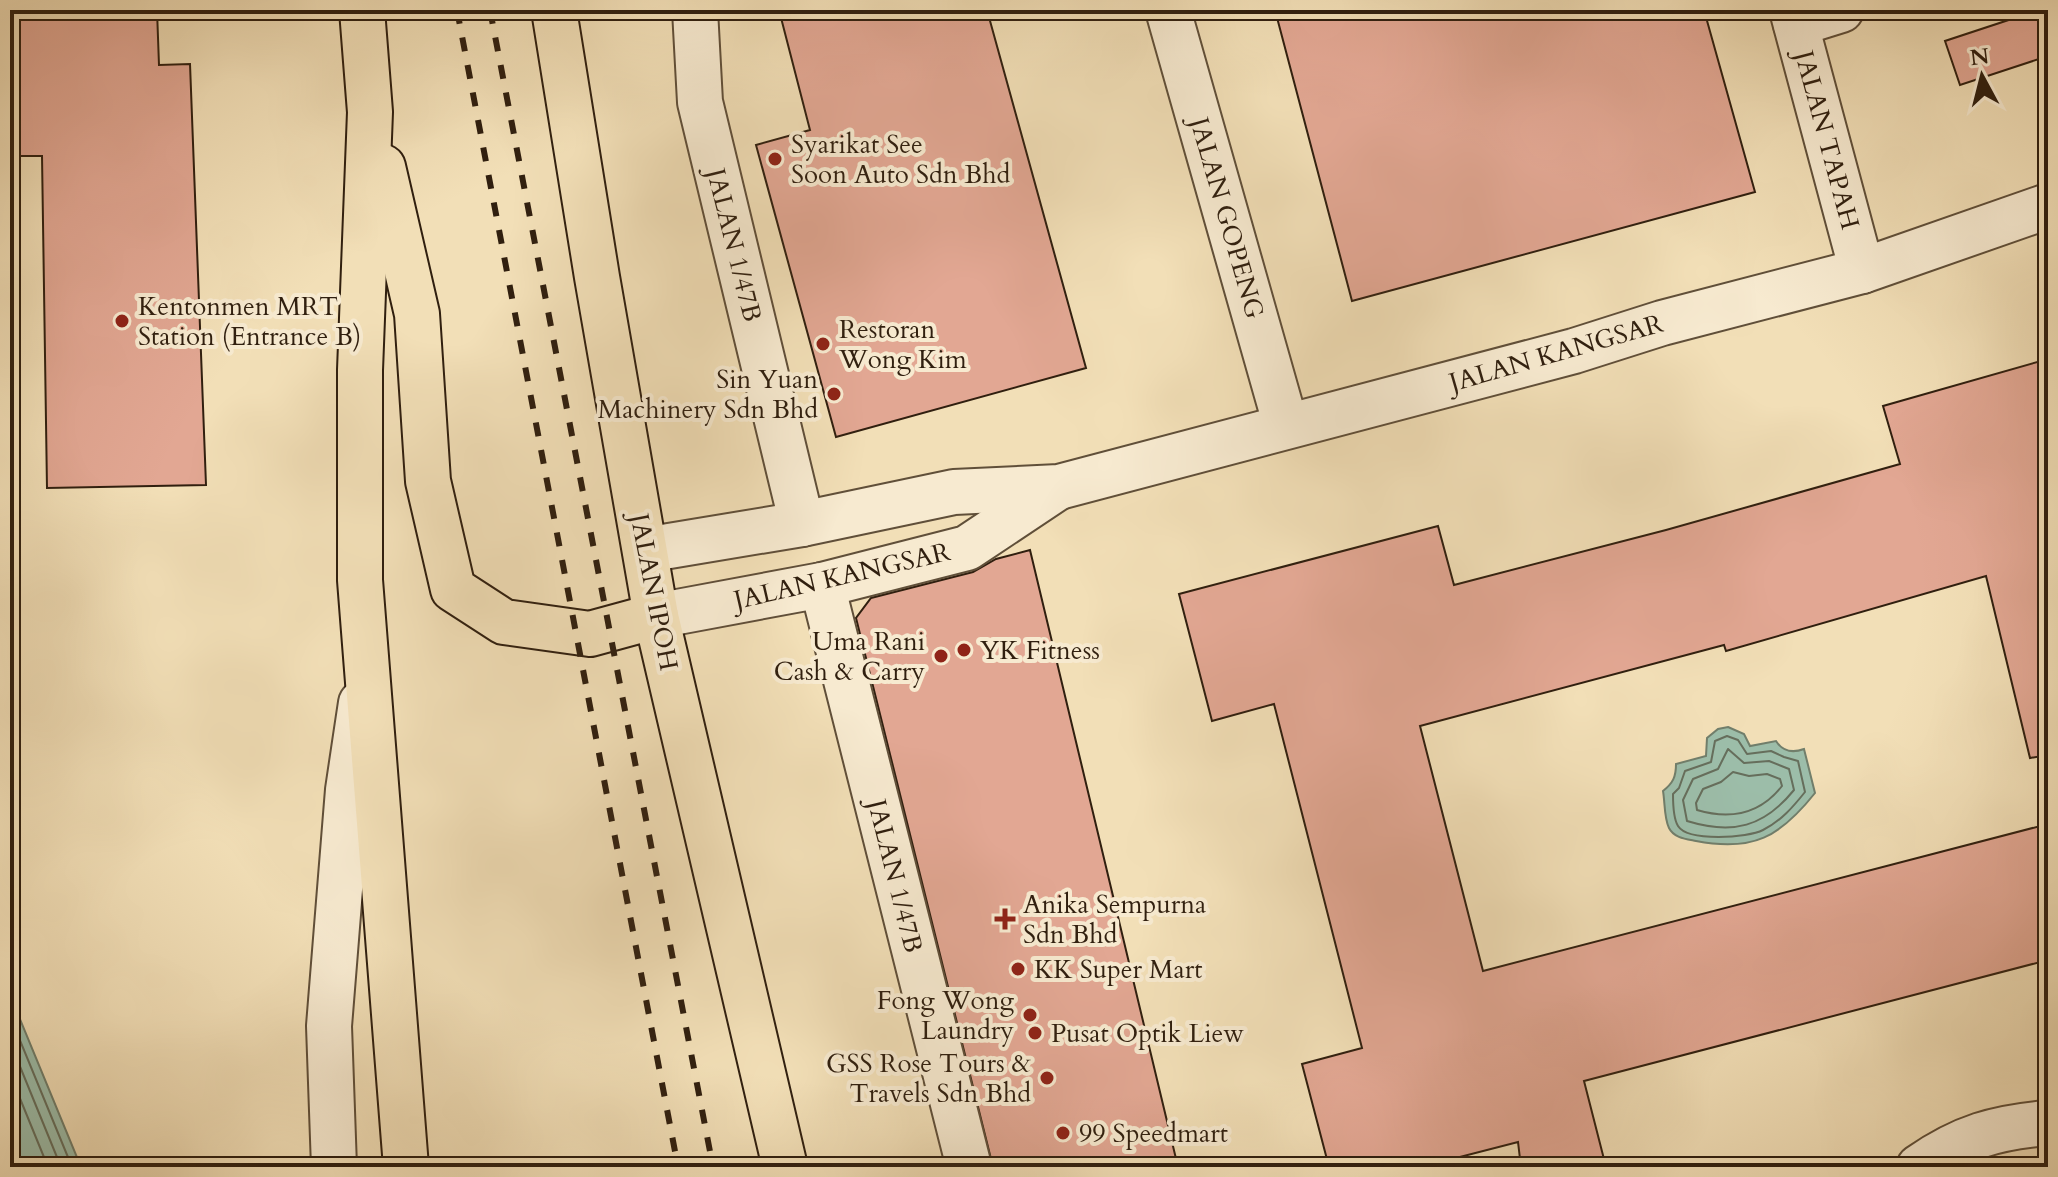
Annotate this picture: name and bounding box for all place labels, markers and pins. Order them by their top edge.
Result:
place label: Syarikat See Soon Auto Sdn Bhd [791,127,1010,192]
marker: Syarikat See Soon Auto Sdn Bhd [766,150,784,168]
place label: Kentonmen MRT Station (Entrance B) [138,289,361,354]
marker: Kentonmen MRT Station (Entrance B) [113,312,131,330]
place label: Restoran Wong Kim [838,312,967,377]
marker: Restoran Wong Kim [814,335,832,353]
place label: Sin Yuan Machinery Sdn Bhd [598,362,818,427]
marker: Sin Yuan Machinery Sdn Bhd [825,385,843,403]
place label: Uma Rani Cash & Carry [774,624,925,689]
place label: YK Fitness [980,633,1100,668]
marker: YK Fitness [955,641,973,659]
marker: Uma Rani Cash & Carry [932,647,950,665]
place label: Anika Sempurna Sdn Bhd [1023,887,1206,952]
marker: Anika Sempurna Sdn Bhd [994,908,1016,930]
place label: KK Super Mart [1034,952,1203,987]
marker: KK Super Mart [1009,960,1027,978]
place label: Fong Wong Laundry [877,983,1014,1048]
marker: Fong Wong Laundry [1021,1006,1039,1024]
place label: Pusat Optik Liew [1051,1016,1244,1051]
marker: Pusat Optik Liew [1026,1024,1044,1042]
place label: GSS Rose Tours & Travels Sdn Bhd [826,1046,1031,1111]
marker: GSS Rose Tours & Travels Sdn Bhd [1038,1069,1056,1087]
place label: 99 Speedmart [1079,1116,1228,1151]
marker: 99 Speedmart [1054,1124,1072,1142]

